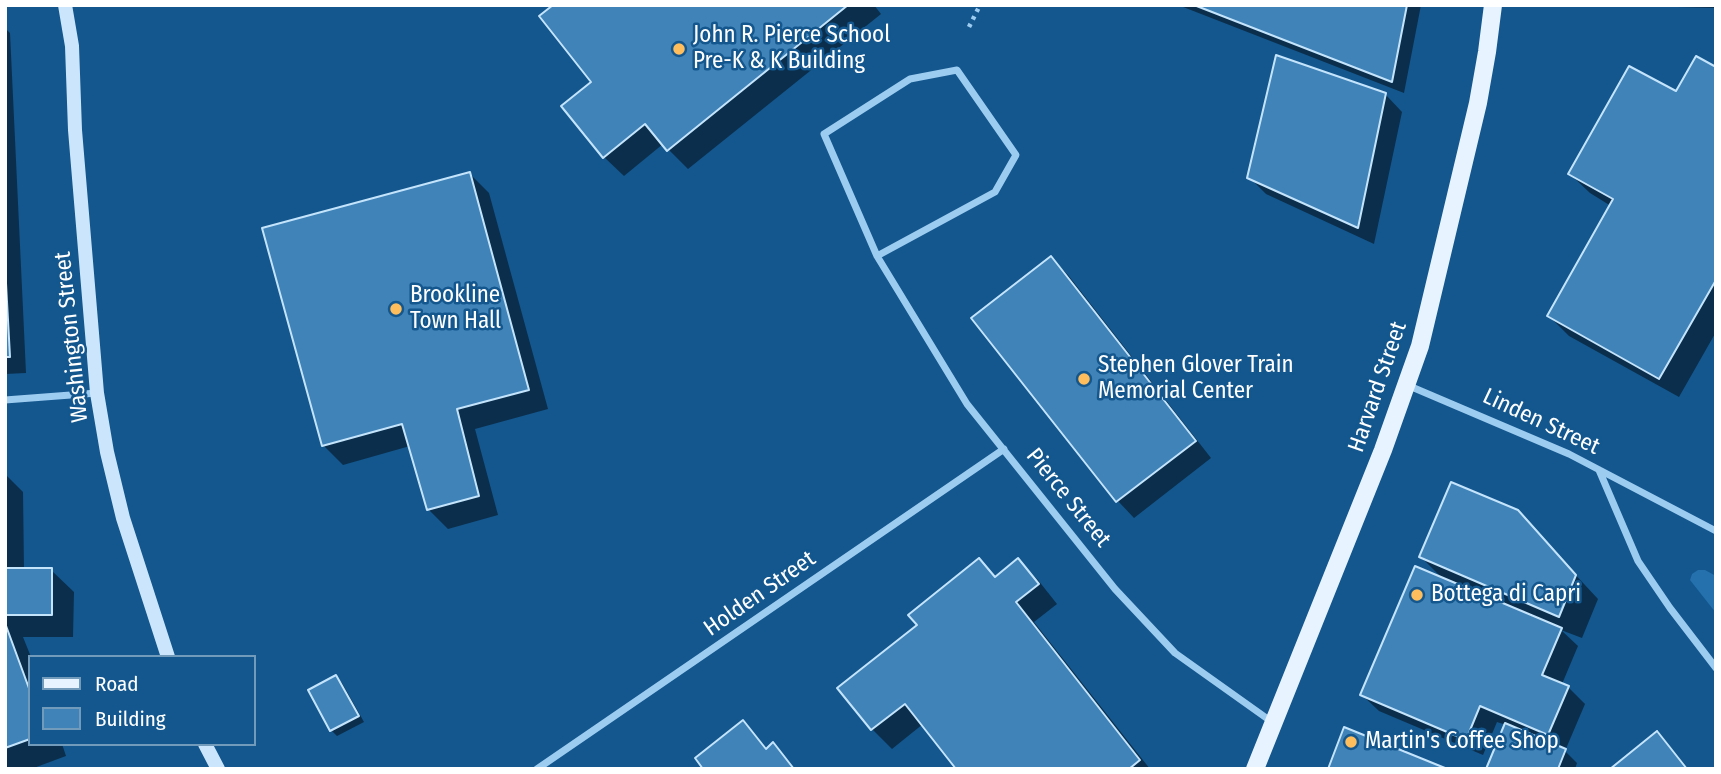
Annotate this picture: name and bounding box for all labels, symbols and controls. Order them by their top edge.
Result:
place label: John R. Pierce School Pre-K & K Building [693,22,890,76]
marker: John R. Pierce School Pre-K & K Building [671,41,687,57]
street label: Washington Street [49,250,95,424]
place label: Brookline Town Hall [410,282,501,336]
marker: Brookline Town Hall [388,301,404,317]
street label: Harvard Street [1343,318,1413,456]
place label: Stephen Glover Train Memorial Center [1098,352,1294,406]
marker: Stephen Glover Train Memorial Center [1076,371,1092,387]
street label: Linden Street [1478,383,1604,461]
street label: Pierce Street [1020,443,1116,553]
street label: Holden Street [699,545,821,643]
place label: Bottega di Capri [1431,581,1581,609]
marker: Bottega di Capri [1409,587,1425,603]
legend [28,655,256,746]
text: Road [95,671,139,697]
text: Building [95,706,166,732]
place label: Martin's Coffee Shop [1365,728,1559,756]
marker: Martin's Coffee Shop [1343,734,1359,750]

